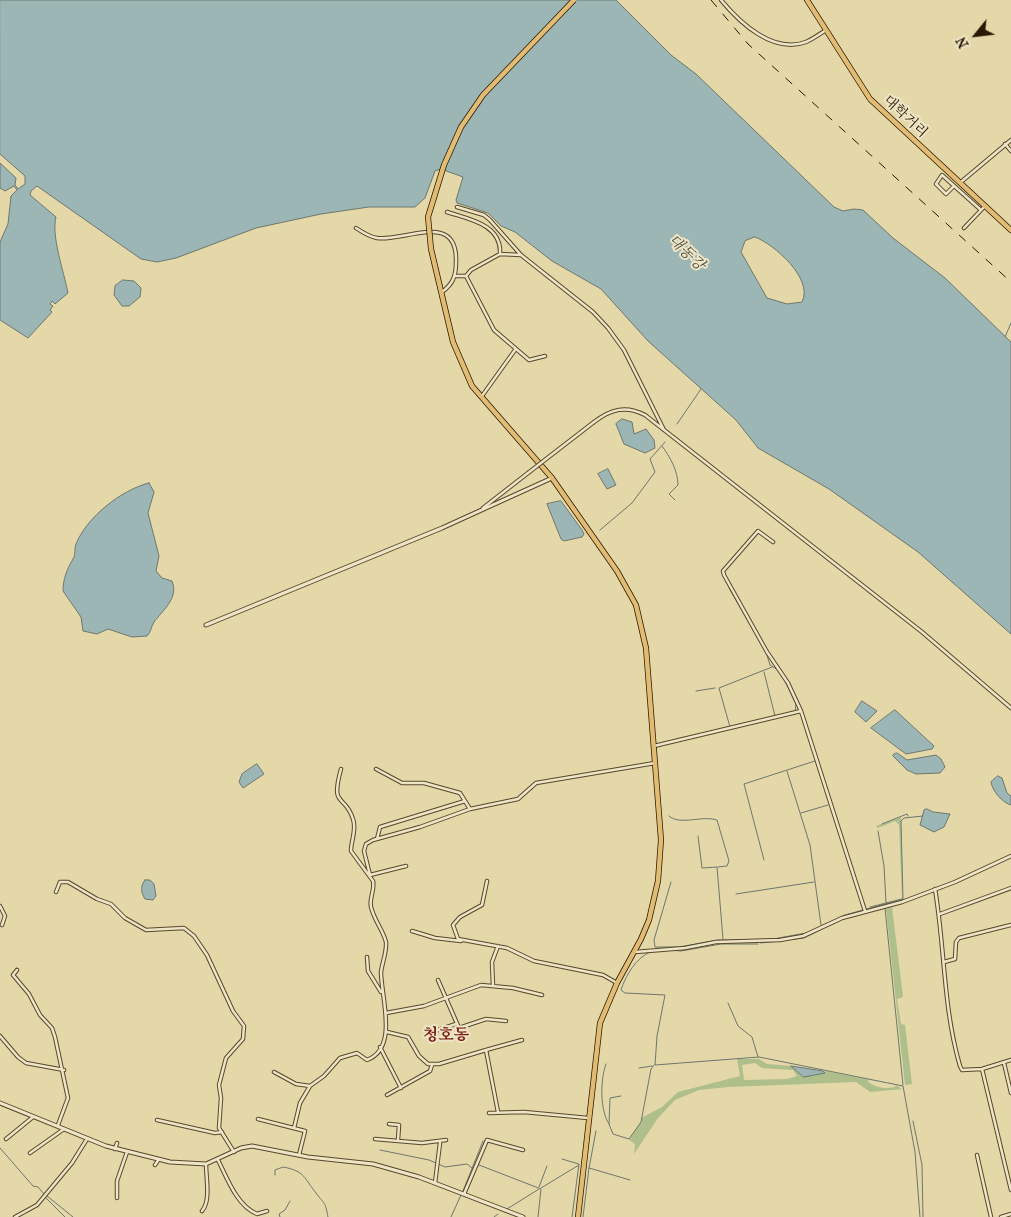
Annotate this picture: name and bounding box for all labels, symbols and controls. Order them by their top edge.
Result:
north arrow [951,10,1001,60]
text: N [952,34,972,51]
street label: 대학거리 [879,92,931,142]
water label: 대동강 [664,231,708,275]
district label: 청호동 [423,1026,469,1046]

